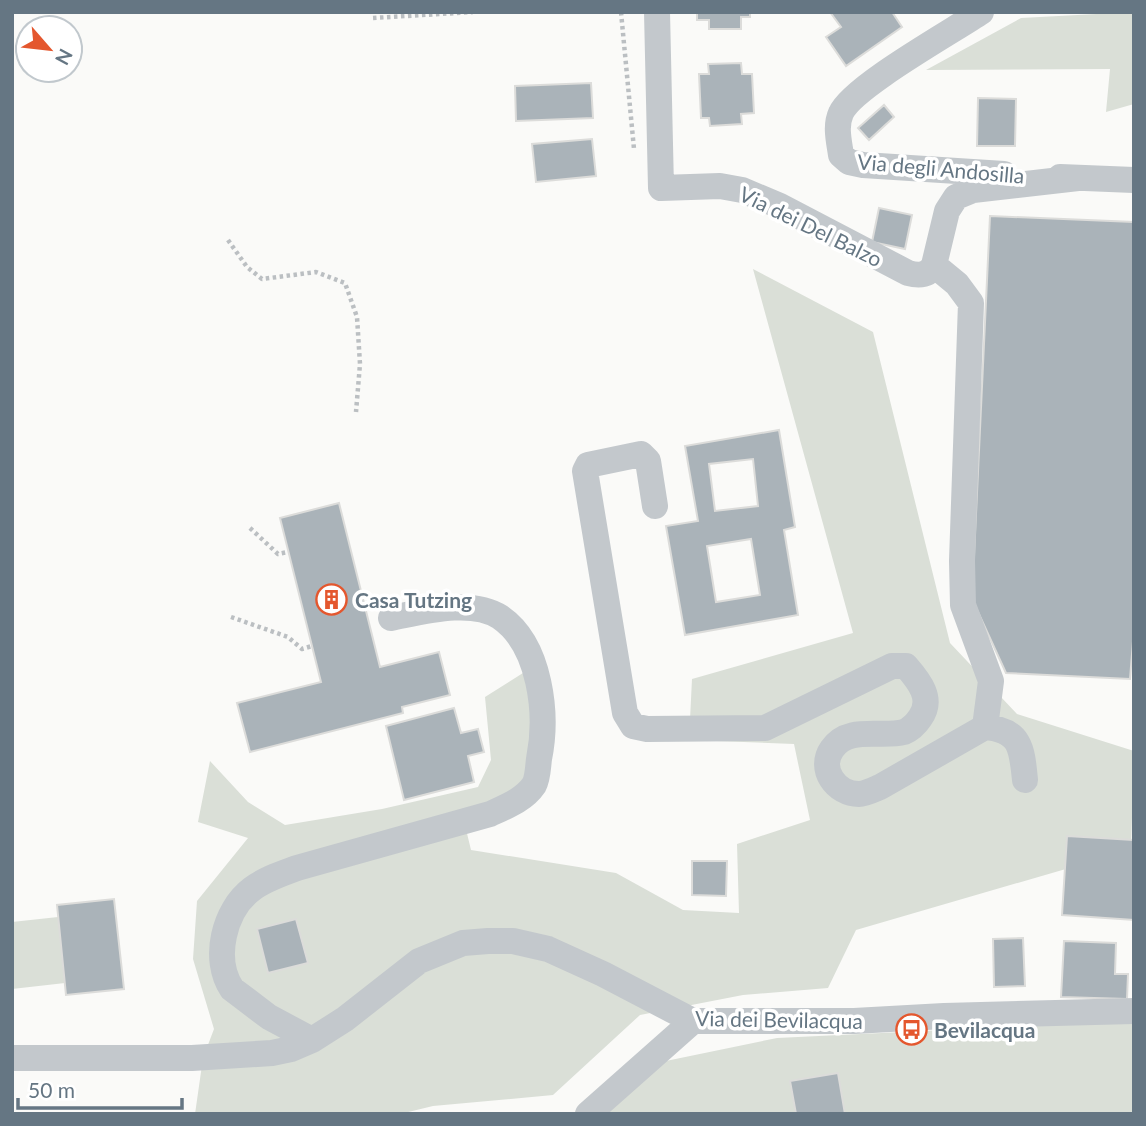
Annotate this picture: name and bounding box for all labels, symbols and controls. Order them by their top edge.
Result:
north arrow [14,14,84,84]
text: N [51,45,78,69]
street label: Via degli Andosilla [856,148,1026,188]
street label: Via dei Del Balzo [736,181,886,271]
building icon: Casa Tutzing [315,582,349,616]
place label: Casa Tutzing [355,587,472,612]
street label: Via dei Bevilacqua [695,1005,863,1033]
bus stop icon: Bevilacqua [894,1012,928,1046]
place label: Bevilacqua [934,1017,1035,1042]
scale bar [18,1066,182,1110]
text: 50 m [28,1077,75,1102]

